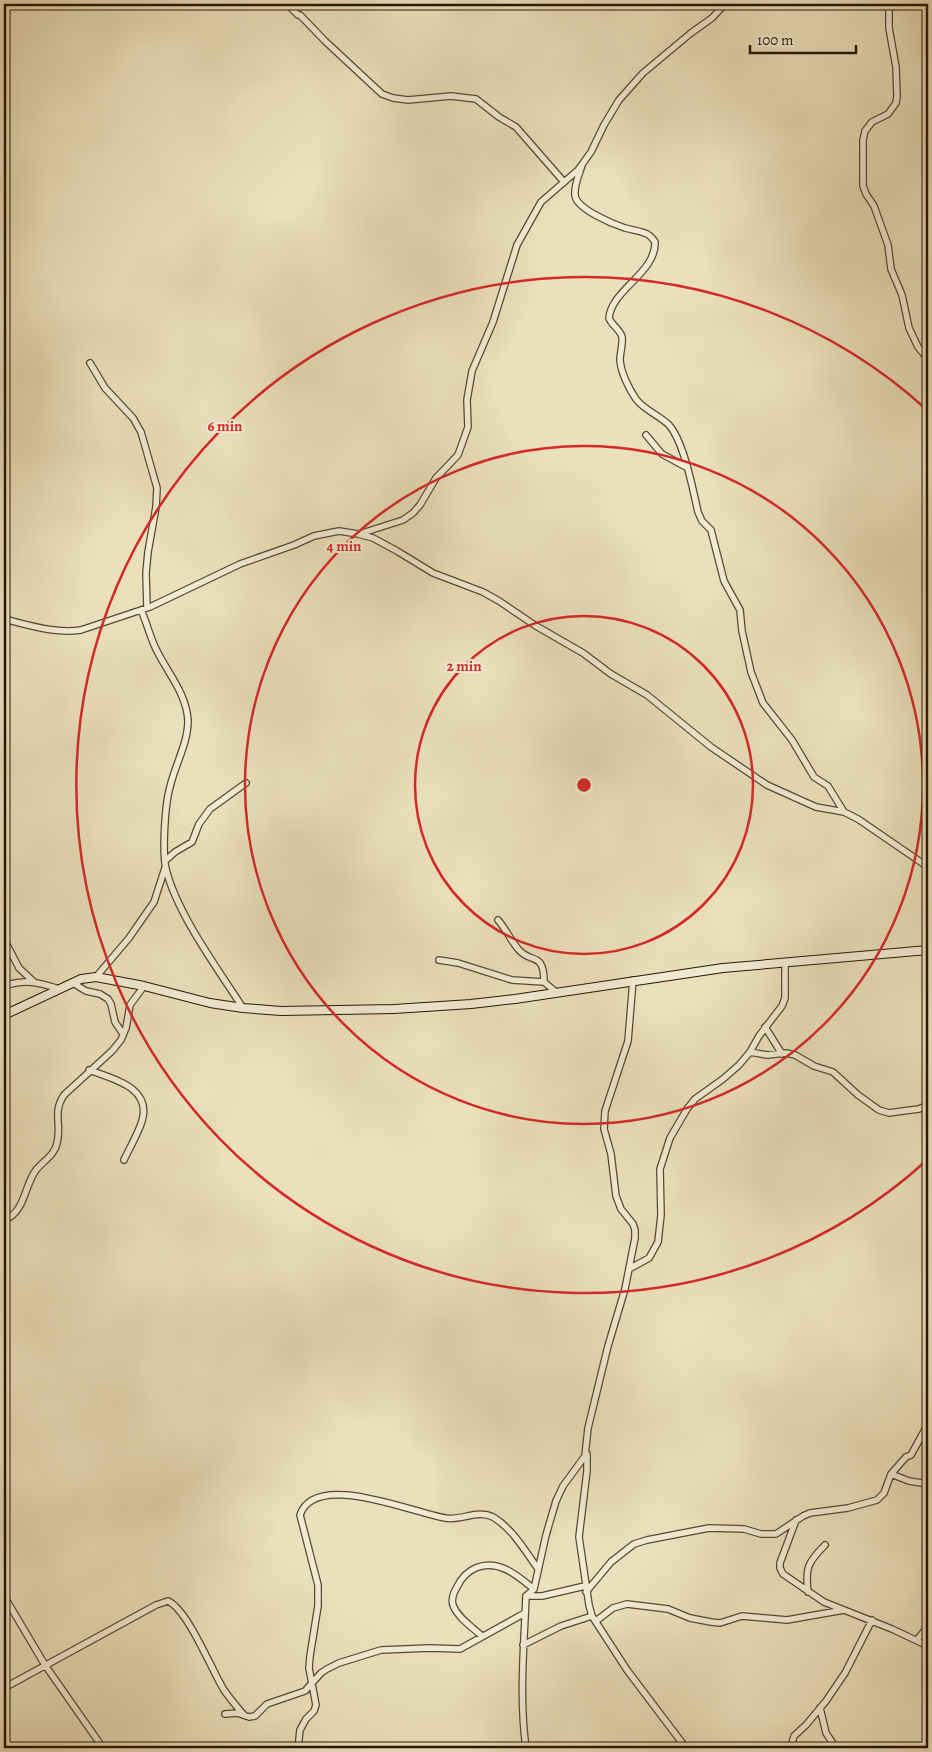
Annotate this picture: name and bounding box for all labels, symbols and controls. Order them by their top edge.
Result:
scale bar [750,22,856,54]
text: 100 m [757,30,794,50]
text: 6 min [208,416,243,436]
text: 4 min [326,536,362,556]
text: 2 min [446,656,482,676]
centre of rings [575,776,593,794]

